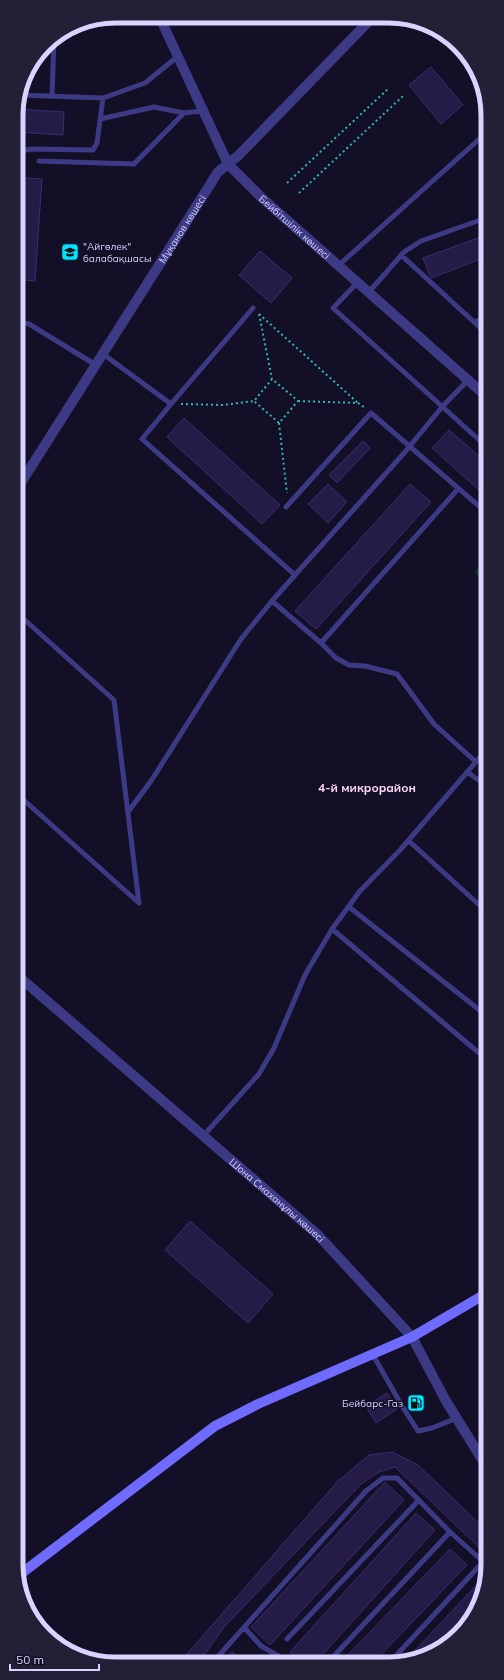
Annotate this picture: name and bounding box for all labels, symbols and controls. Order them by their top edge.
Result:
street label: Мұқанов көшесі [155,192,208,265]
street label: Бейбітшілік көшесі [256,192,333,262]
place label: "Айгөлек" балабақшасы [83,240,151,265]
school or university icon: "Айгөлек" балабақшасы [60,242,80,262]
district label: 4-й микрорайон [318,780,416,795]
street label: Шона Смаханұлы көшесі [227,1155,328,1245]
fuel station icon: Бейбарс-Газ [406,1393,426,1413]
place label: Бейбарс-Газ [342,1397,403,1410]
scale bar [10,1646,99,1672]
text: 50 m [16,1652,44,1667]

